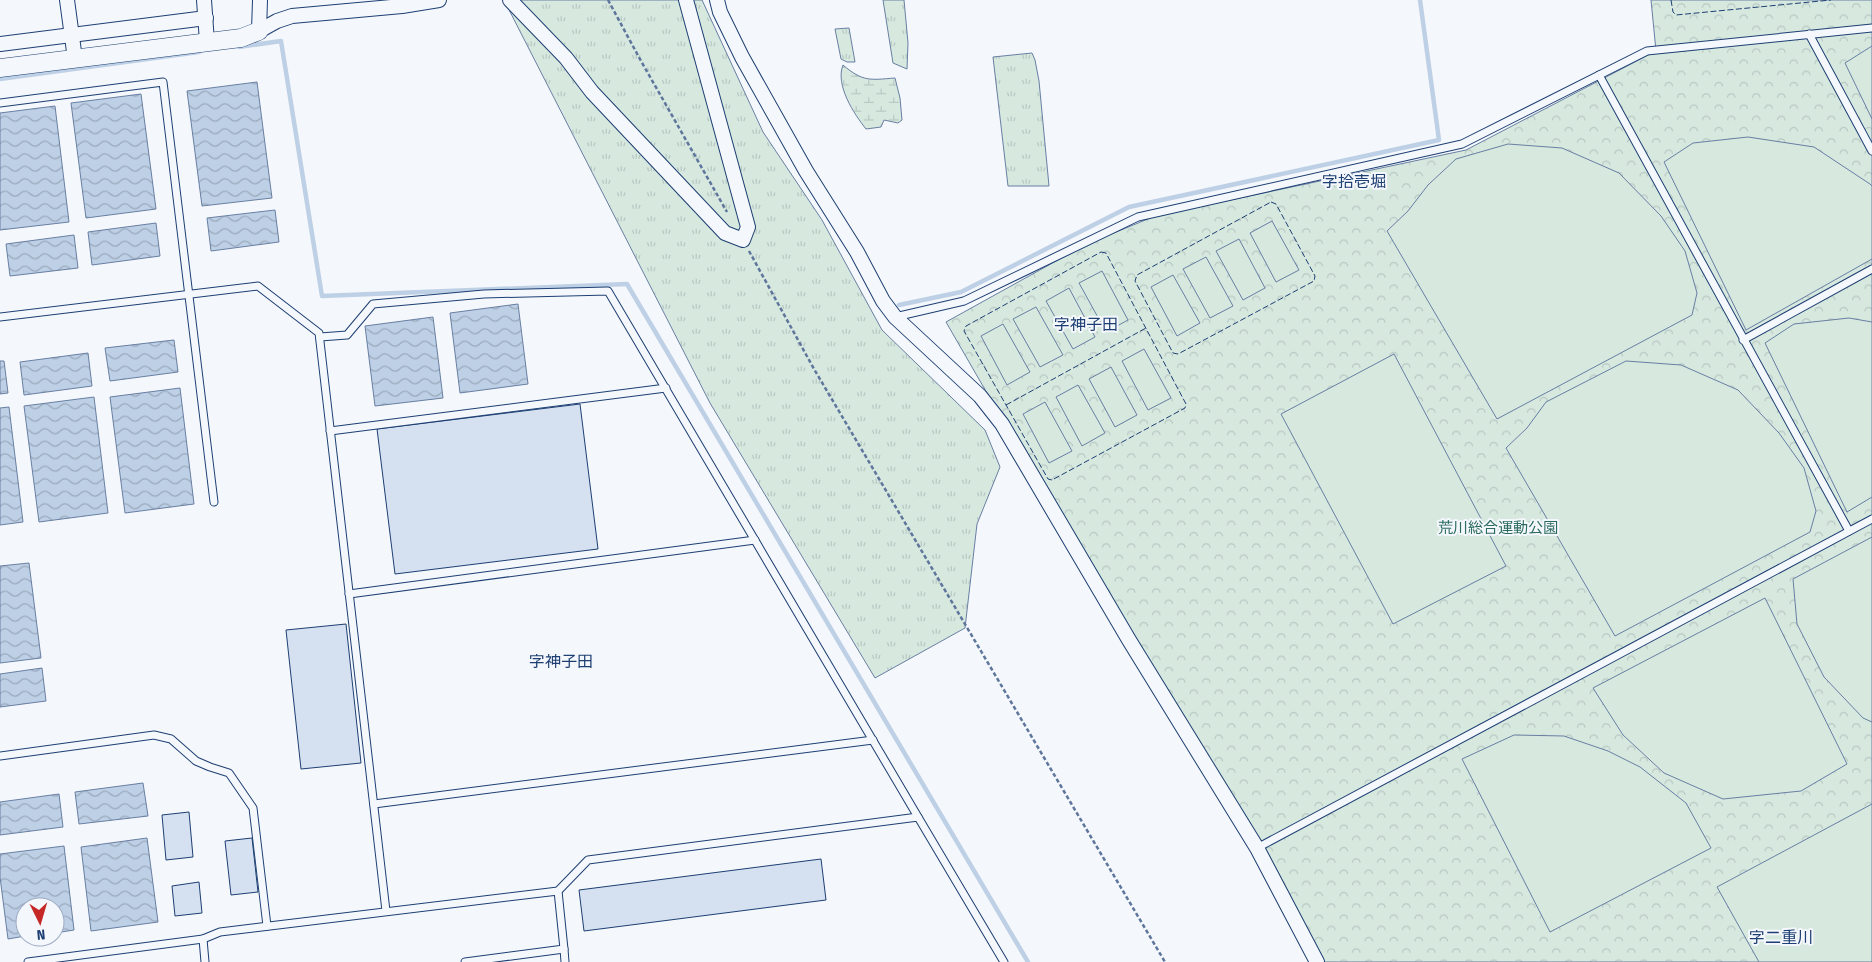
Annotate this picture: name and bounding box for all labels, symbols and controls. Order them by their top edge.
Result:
district label: 字拾壱堀 [1322,172,1386,191]
district label: 字神子田 [1054,315,1118,334]
park label: 荒川総合運動公園 [1438,519,1558,537]
district label: 字神子田 [529,652,593,671]
north arrow [15,897,65,947]
text: N [36,926,46,943]
district label: 字二重川 [1749,928,1813,947]

